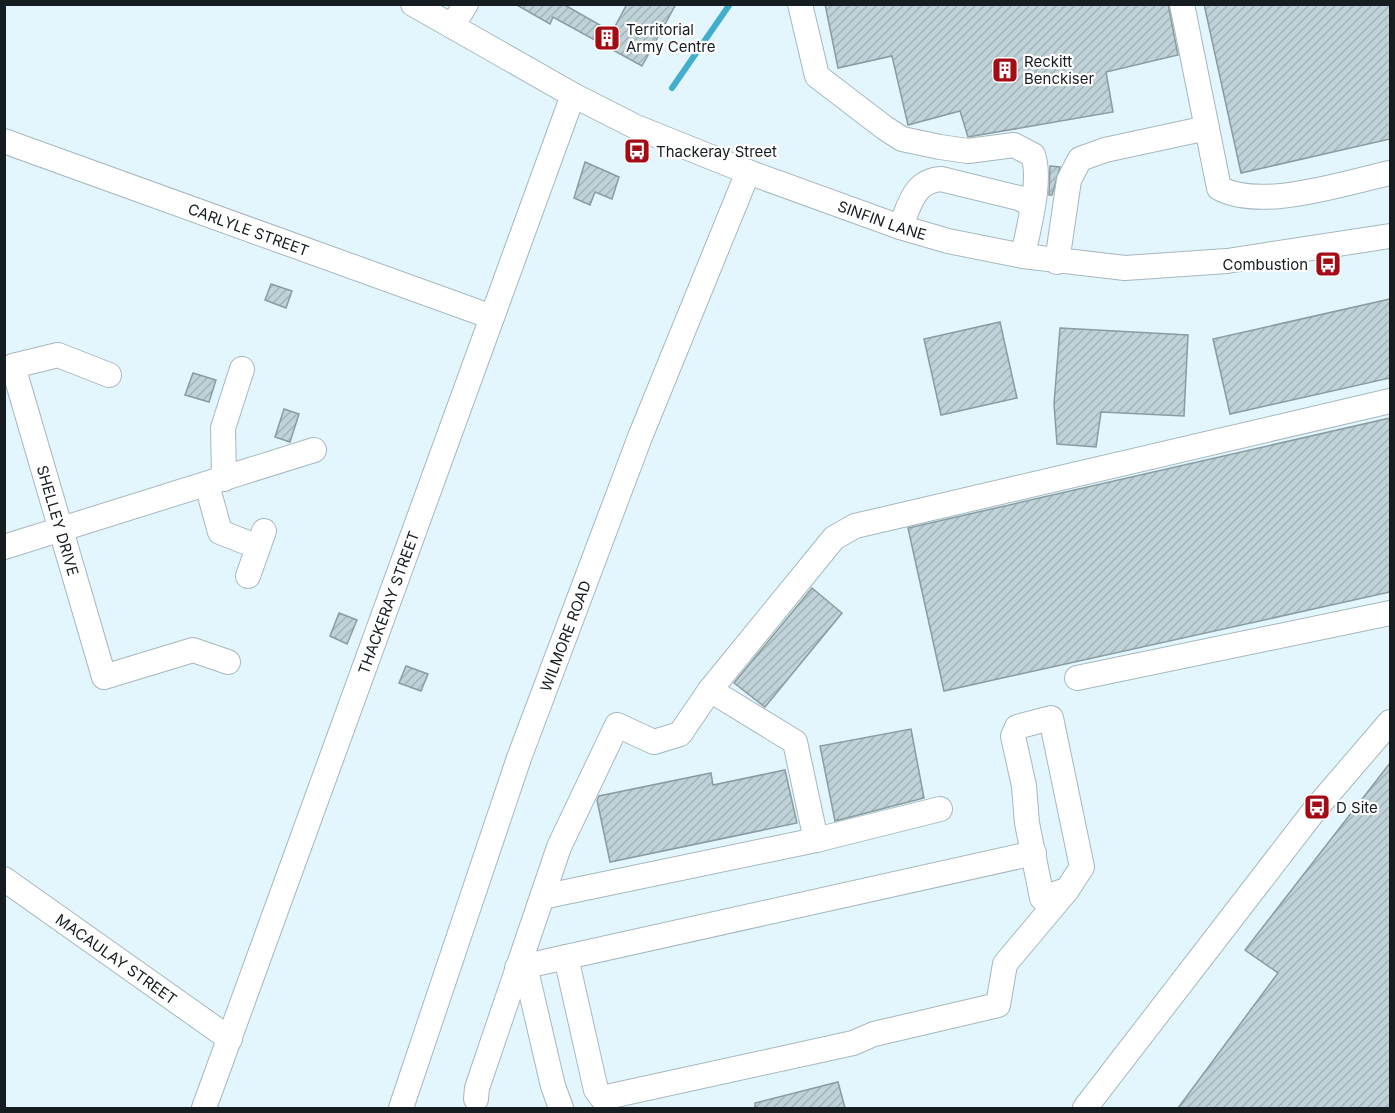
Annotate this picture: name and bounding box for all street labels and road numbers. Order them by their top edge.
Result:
street label: SINFIN LANE [835,196,929,244]
street label: CARLYLE STREET [185,199,312,260]
street label: SHELLEY DRIVE [33,463,83,578]
street label: THACKERAY STREET [353,528,423,677]
street label: WILMORE ROAD [536,578,595,694]
street label: MACAULAY STREET [52,909,181,1008]

